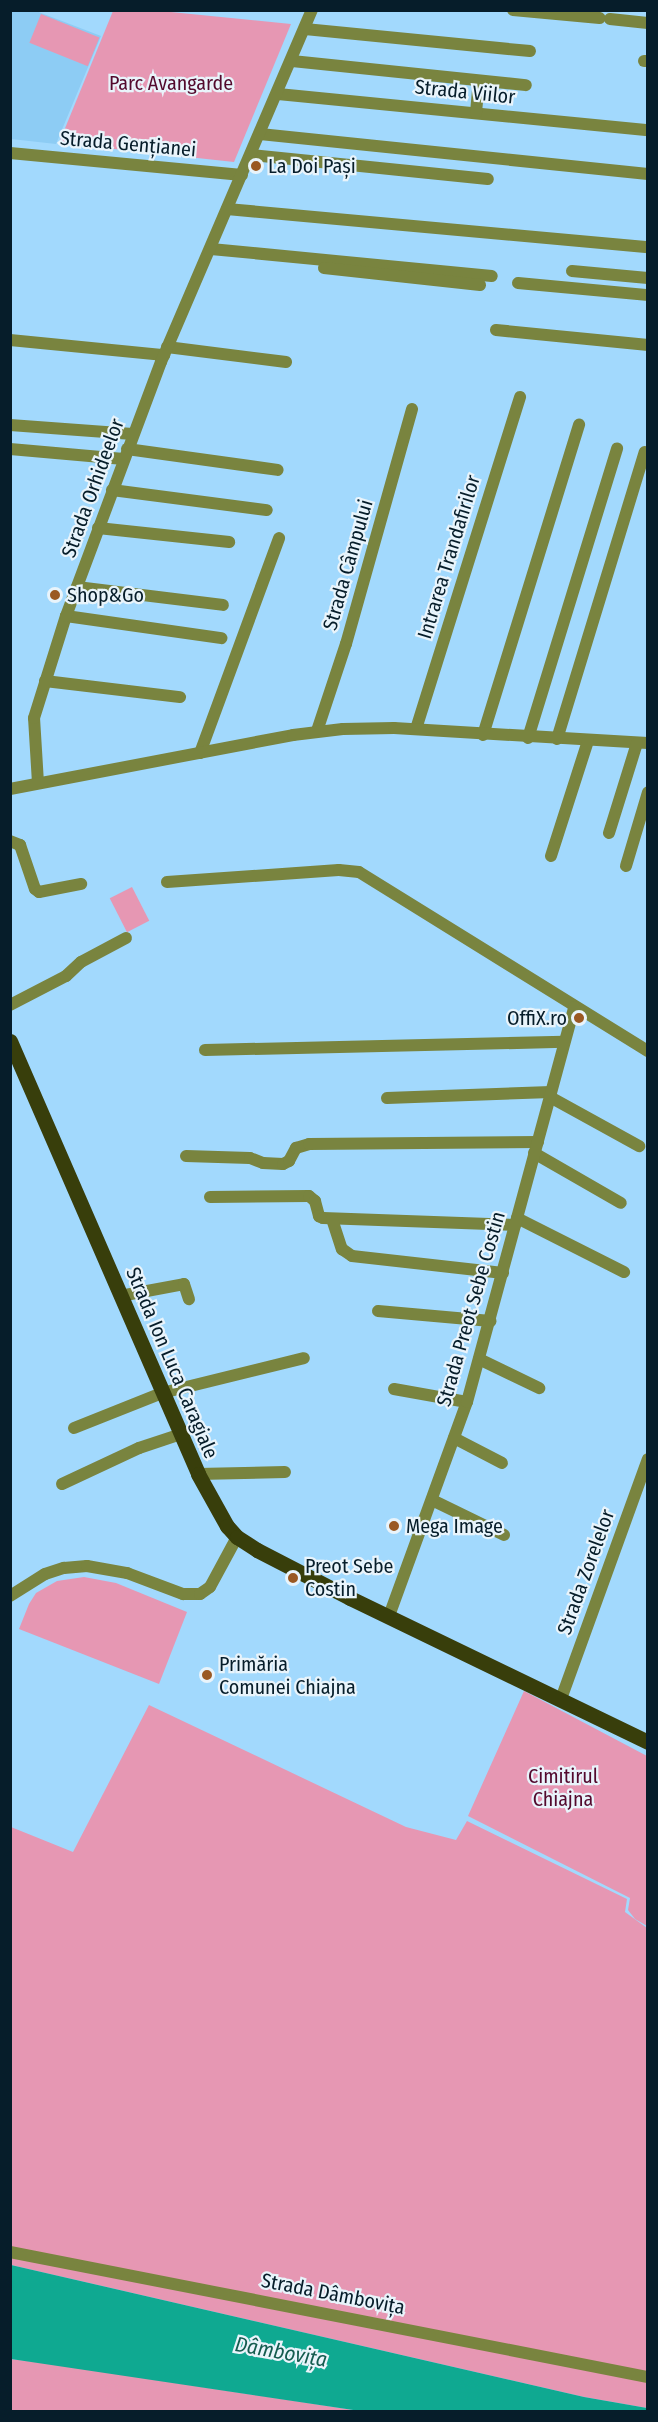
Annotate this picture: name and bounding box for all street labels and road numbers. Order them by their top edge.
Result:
street label: Strada Viilor [414,75,516,109]
street label: Strada Gențianei [59,126,197,162]
street label: Strada Orhideelor [57,415,129,561]
street label: Intrarea Trandafirilor [413,472,485,642]
street label: Strada Câmpului [318,497,378,633]
street label: Strada Preot Sebe Costin [432,1209,510,1409]
street label: Strada Ion Luca Caragiale [121,1264,223,1462]
street label: Strada Zorelelor [552,1506,620,1638]
street label: Strada Dâmbovița [259,2268,407,2320]

